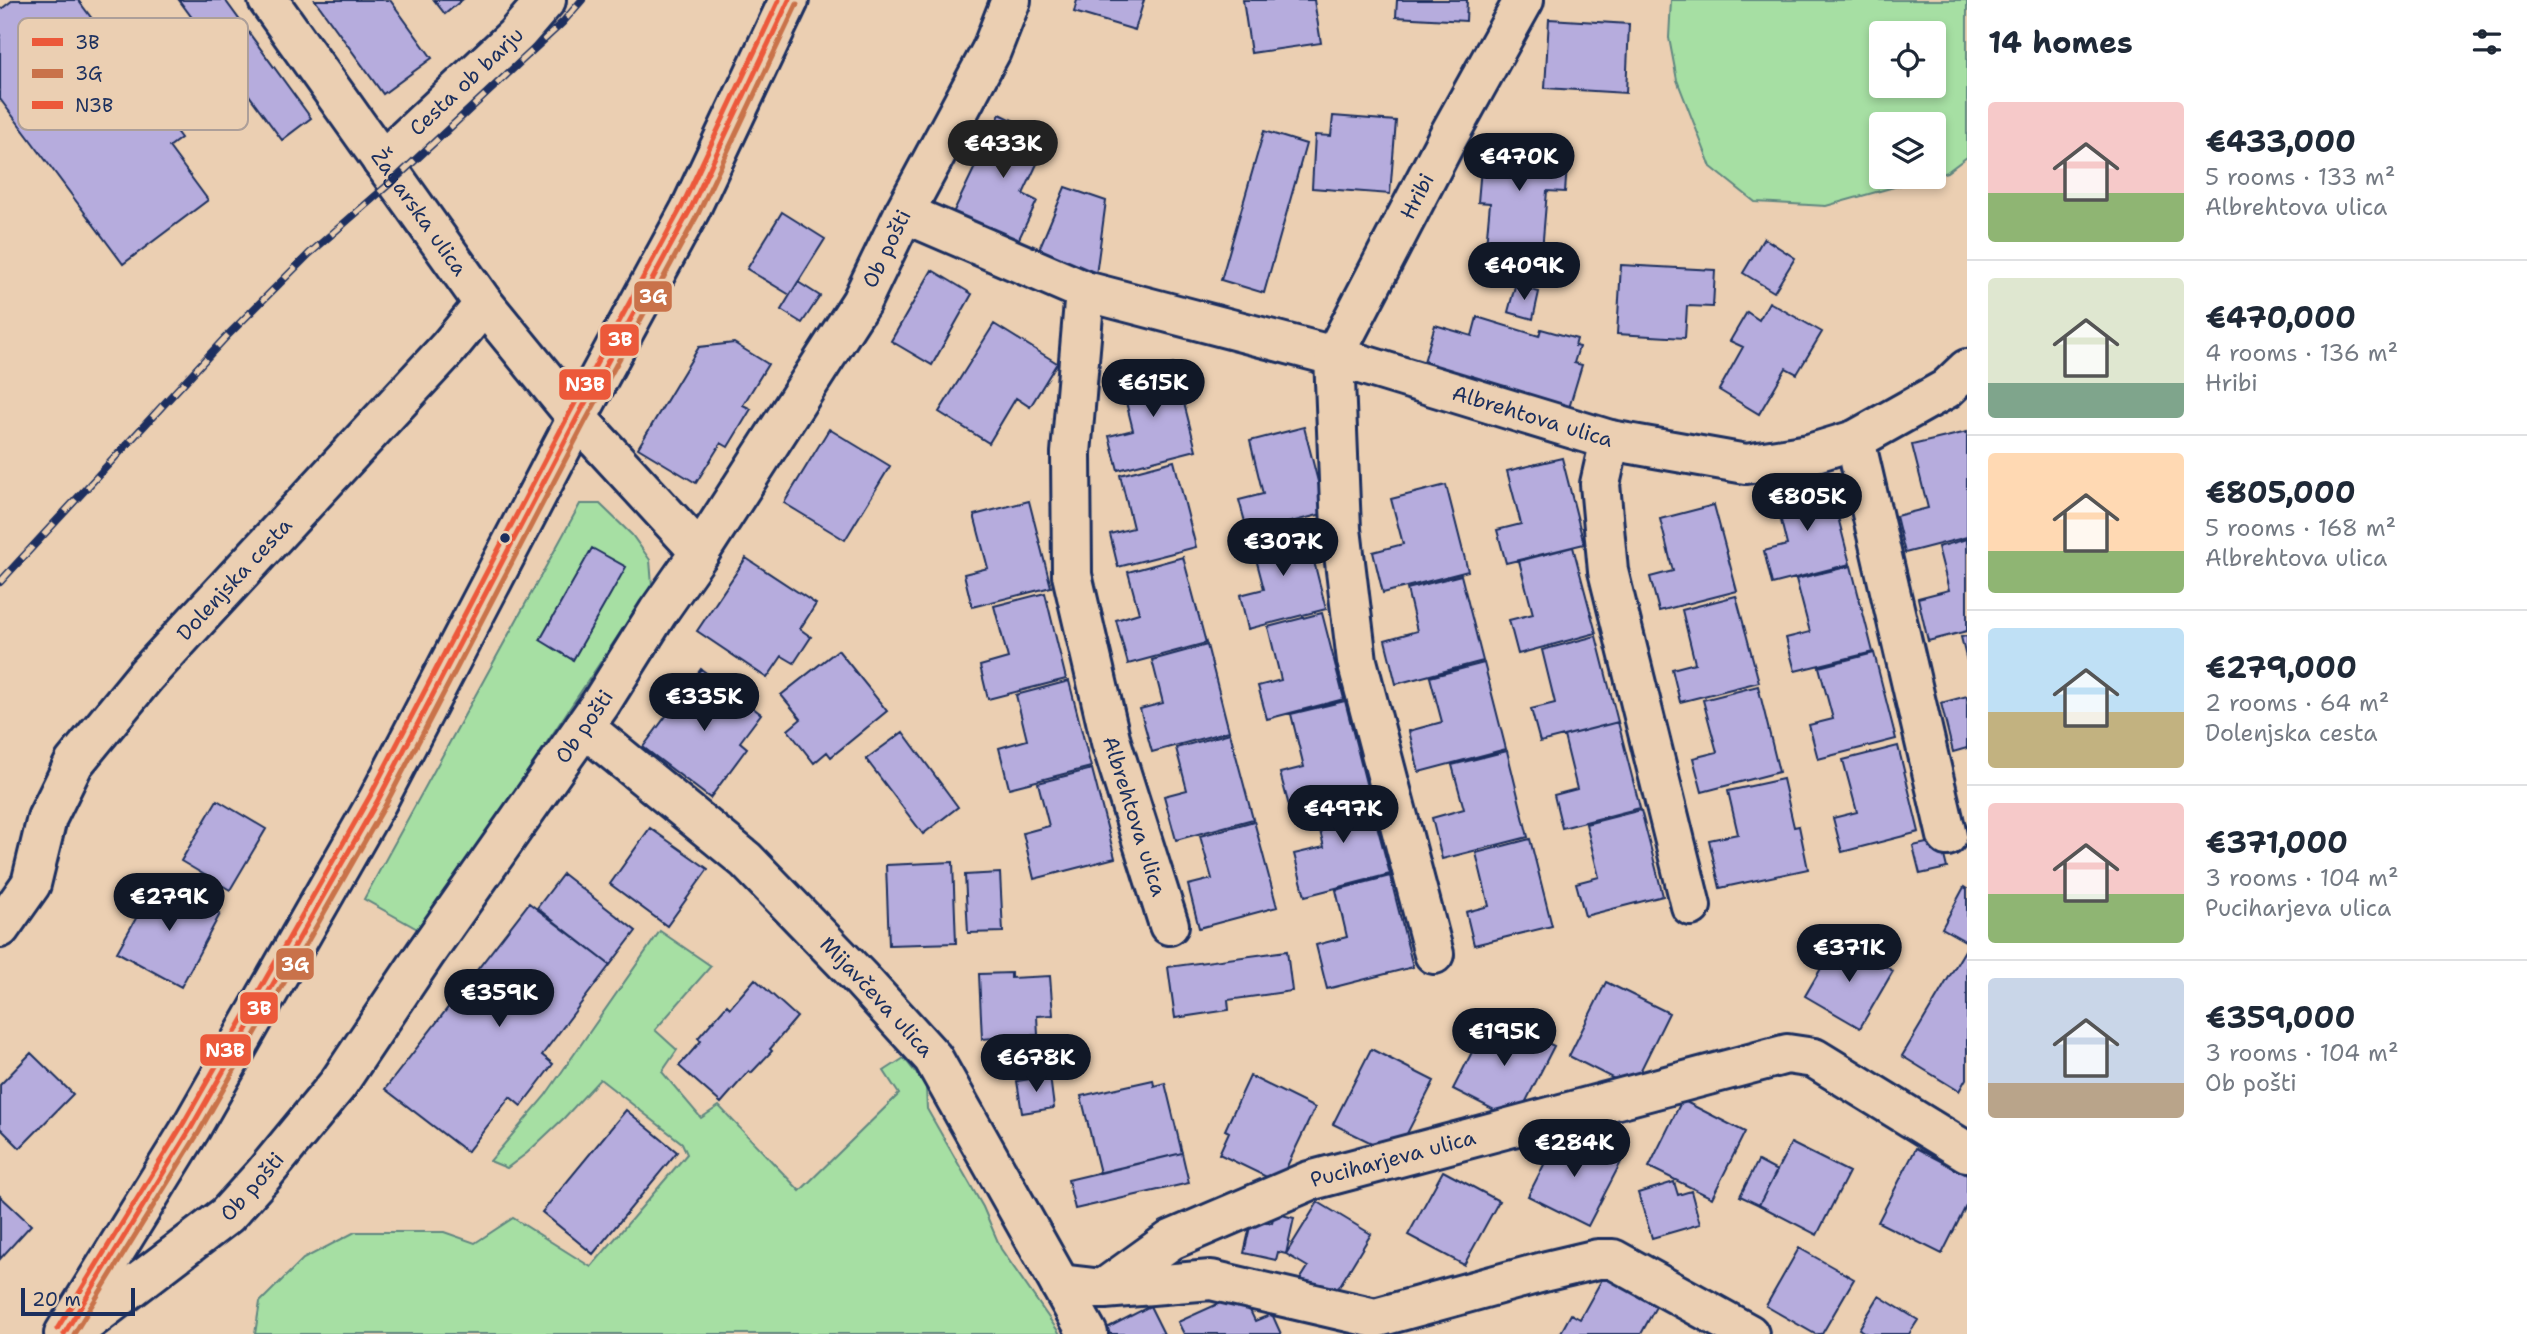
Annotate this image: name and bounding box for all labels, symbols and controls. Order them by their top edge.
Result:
legend [18,18,248,130]
street label: Cesta ob barju [403,21,530,142]
map controls [1869,21,1946,189]
button: locate [1869,21,1946,98]
text: 14 homes [1988,22,2133,63]
icon: filters [2468,23,2506,61]
text: 3B [75,30,100,55]
text: 3G [75,61,102,86]
text: N3B [75,93,113,118]
button: layers [1869,112,1946,189]
pin: €433K [954,120,1052,180]
text: €433,000 [2205,121,2356,162]
text: €433K [964,128,1042,158]
icon: home [2044,130,2128,214]
pin: €470K [1470,134,1568,193]
text: €470K [1480,141,1559,171]
street label: Žagarska ulica [365,143,474,282]
text: 5 rooms · 133 m² [2205,162,2395,192]
street label: Hribi [1394,169,1441,224]
text: Albrehtova ulica [2205,192,2387,222]
street label: Ob pošti [856,205,918,293]
pin: €409K [1475,243,1573,302]
text: €409K [1484,250,1564,280]
line badge: 3G [633,280,673,313]
text: 3G [639,284,667,309]
text: €470,000 [2205,297,2356,338]
icon: home [2044,306,2128,390]
line badge: 3B [599,323,640,357]
text: 3B [607,327,633,352]
text: 4 rooms · 136 m² [2205,338,2398,368]
pin: €615K [1104,360,1202,419]
text: €615K [1118,367,1188,397]
line badge: N3B [558,368,612,401]
text: Hribi [2205,368,2258,398]
text: N3B [565,372,605,397]
street label: Albrehtova ulica [1449,379,1616,454]
text: €805,000 [2205,472,2356,513]
pin: €805K [1758,474,1856,533]
text: €805K [1768,481,1846,511]
icon: home [2044,481,2128,565]
street label: Dolenjska cesta [171,512,298,647]
text: 5 rooms · 168 m² [2205,513,2396,543]
pin: €307K [1234,518,1332,578]
text: €307K [1243,526,1323,556]
unlabelled marker [498,531,512,545]
text: Albrehtova ulica [2205,543,2387,573]
text: €279,000 [2205,647,2357,688]
icon: home [2044,656,2128,740]
pin: €335K [655,674,753,733]
text: €335K [665,681,743,711]
street label: Ob pošti [549,685,620,769]
text: 2 rooms · 64 m² [2205,688,2389,718]
text: Dolenjska cesta [2205,718,2378,748]
street label: Albrehtova ulica [1096,733,1173,900]
pin: €497K [1294,786,1392,845]
text: €497K [1303,793,1383,823]
text: €371,000 [2205,822,2348,863]
icon: home [2044,831,2128,915]
text: 3 rooms · 104 m² [2205,863,2398,893]
pin: €279K [120,874,218,933]
text: €279K [130,881,208,911]
text: Puciharjeva ulica [2205,893,2391,923]
pin: €371K [1800,925,1898,984]
street label: Mijavčeva ulica [814,931,940,1063]
text: €371K [1813,932,1885,962]
line badge: 3G [275,947,315,981]
text: 3G [281,952,309,977]
pin: €359K [450,970,548,1029]
text: €359K [460,977,538,1007]
line badge: 3B [239,991,279,1025]
text: 3B [246,996,272,1021]
text: €359,000 [2205,997,2356,1038]
icon: home [2044,1006,2128,1090]
pin: €195K [1455,1009,1553,1068]
text: €195K [1468,1016,1540,1046]
line badge: N3B [199,1033,252,1067]
pin: €678K [987,1034,1085,1094]
text: N3B [205,1038,245,1063]
text: 3 rooms · 104 m² [2205,1038,2398,1068]
text: €678K [997,1042,1075,1072]
text: Ob pošti [2205,1068,2297,1098]
pin: €284K [1525,1120,1623,1179]
street label: Puciharjeva ulica [1307,1123,1479,1194]
text: €284K [1534,1127,1614,1157]
street label: Ob pošti [214,1146,290,1227]
scale bar [21,1285,135,1317]
text: 20 m [32,1287,81,1312]

